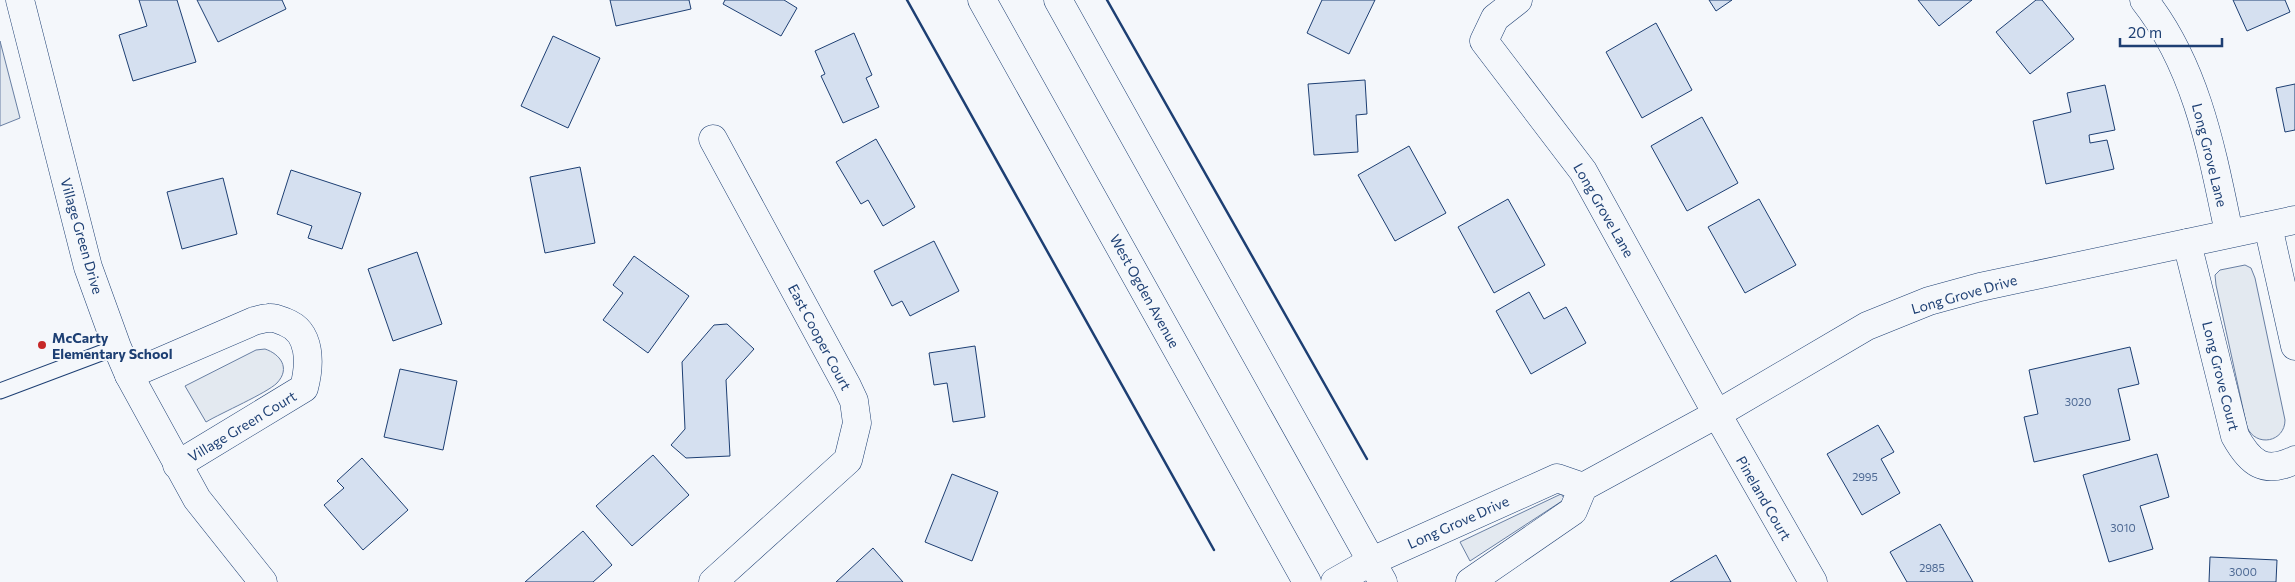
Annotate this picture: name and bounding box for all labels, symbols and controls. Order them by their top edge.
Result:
scale bar [2120,15,2222,47]
text: 20 m [2128,23,2162,41]
street label: Long Grove Lane [2189,101,2231,209]
street label: Long Grove Lane [1570,160,1638,260]
street label: Village Green Drive [57,176,107,296]
street label: West Ogden Avenue [1107,231,1183,351]
street label: Long Grove Drive [1909,271,2019,317]
street label: East Cooper Court [785,281,855,393]
street label: Long Grove Court [2199,319,2243,433]
place label: McCarty Elementary School [52,329,172,362]
marker: McCarty Elementary School [36,339,48,351]
street label: Village Green Court [185,387,299,465]
house number: 3020 [2065,395,2091,408]
street label: Pineland Court [1733,453,1795,543]
house number: 2995 [1852,470,1878,483]
street label: Long Grove Drive [1405,492,1511,552]
house number: 3010 [2110,521,2136,534]
house number: 2985 [1919,561,1945,574]
house number: 3000 [2229,565,2257,578]

